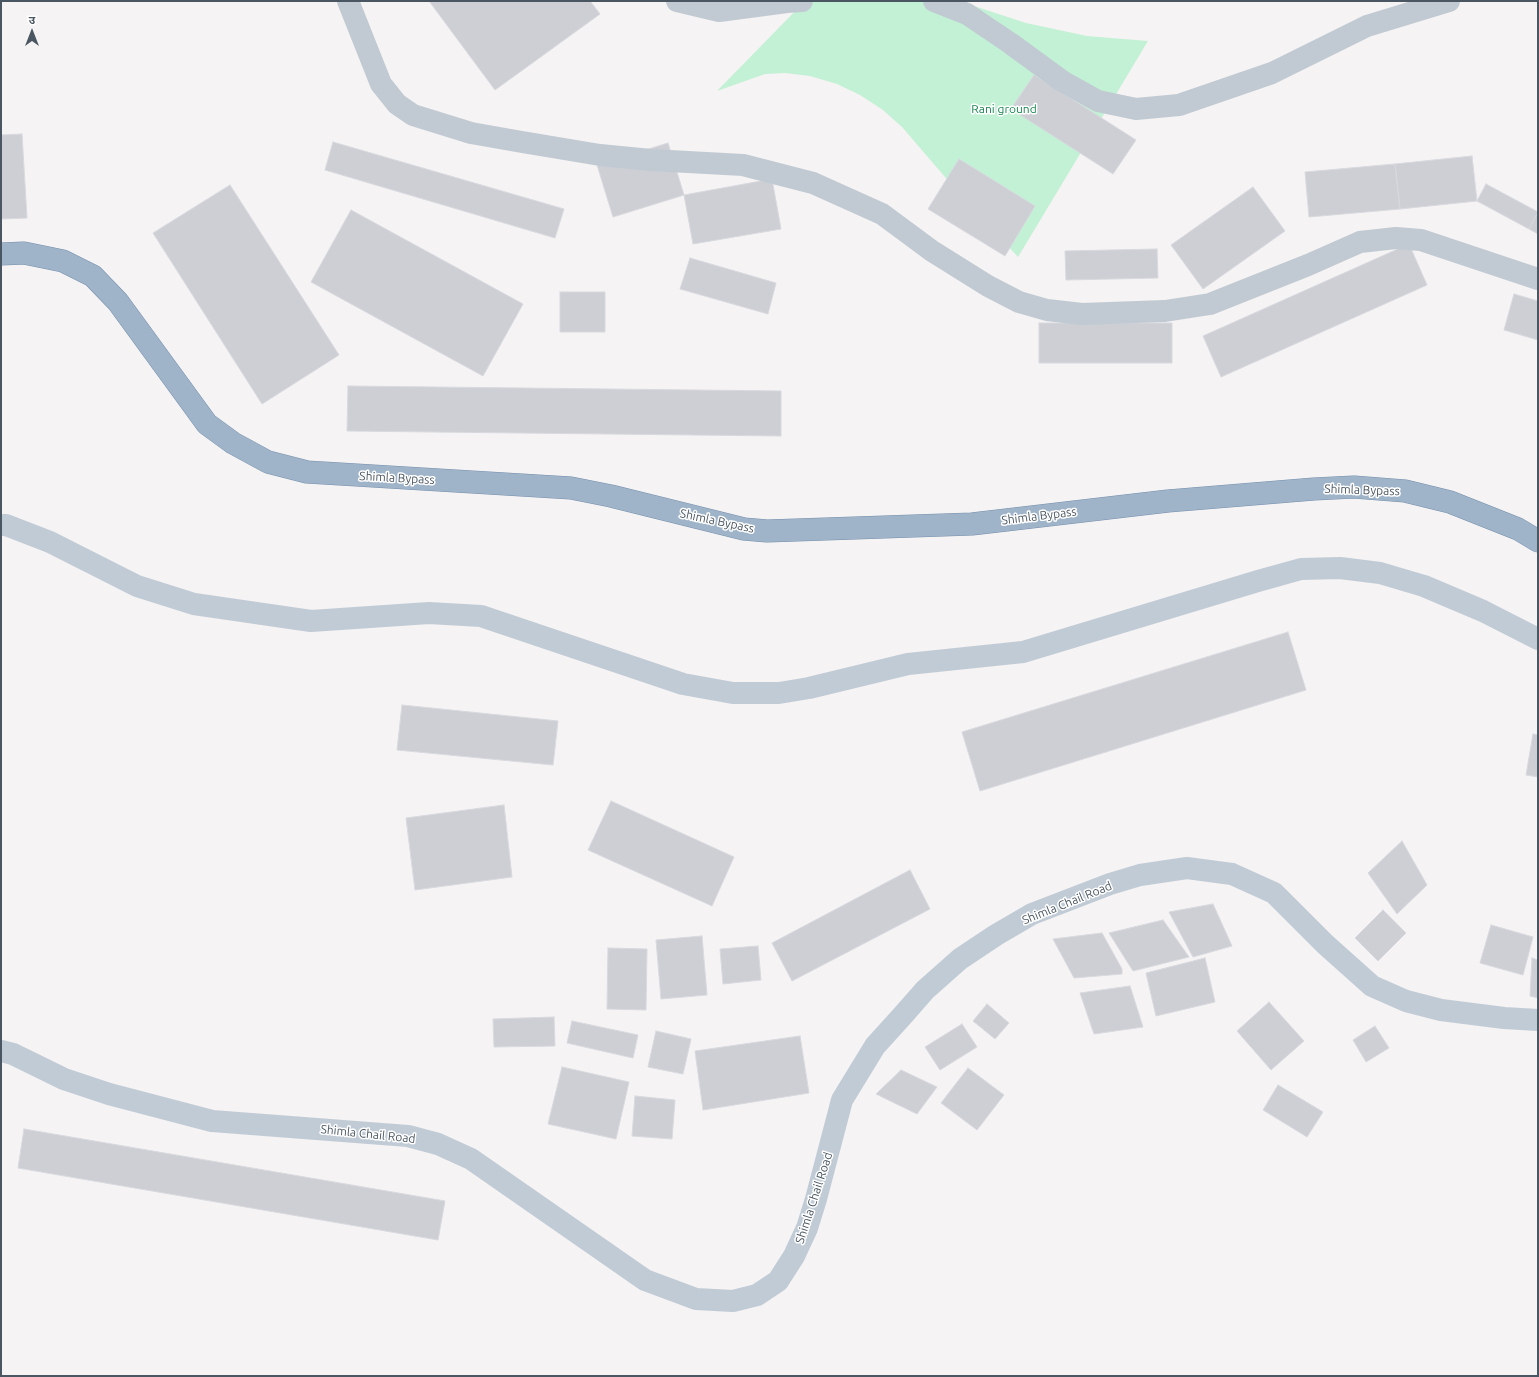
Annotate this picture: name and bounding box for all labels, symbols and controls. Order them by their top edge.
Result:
north arrow [12,12,52,52]
text: उ [29,14,35,26]
park label: Rani ground [971,102,1037,116]
street label: Shimla Bypass [359,469,435,487]
street label: Shimla Bypass [1324,481,1400,499]
street label: Shimla Bypass [1001,504,1077,528]
street label: Shimla Bypass [679,506,755,536]
street label: Shimla Chail Road [1020,878,1114,928]
street label: Shimla Chail Road [320,1122,416,1146]
street label: Shimla Chail Road [792,1150,836,1246]

